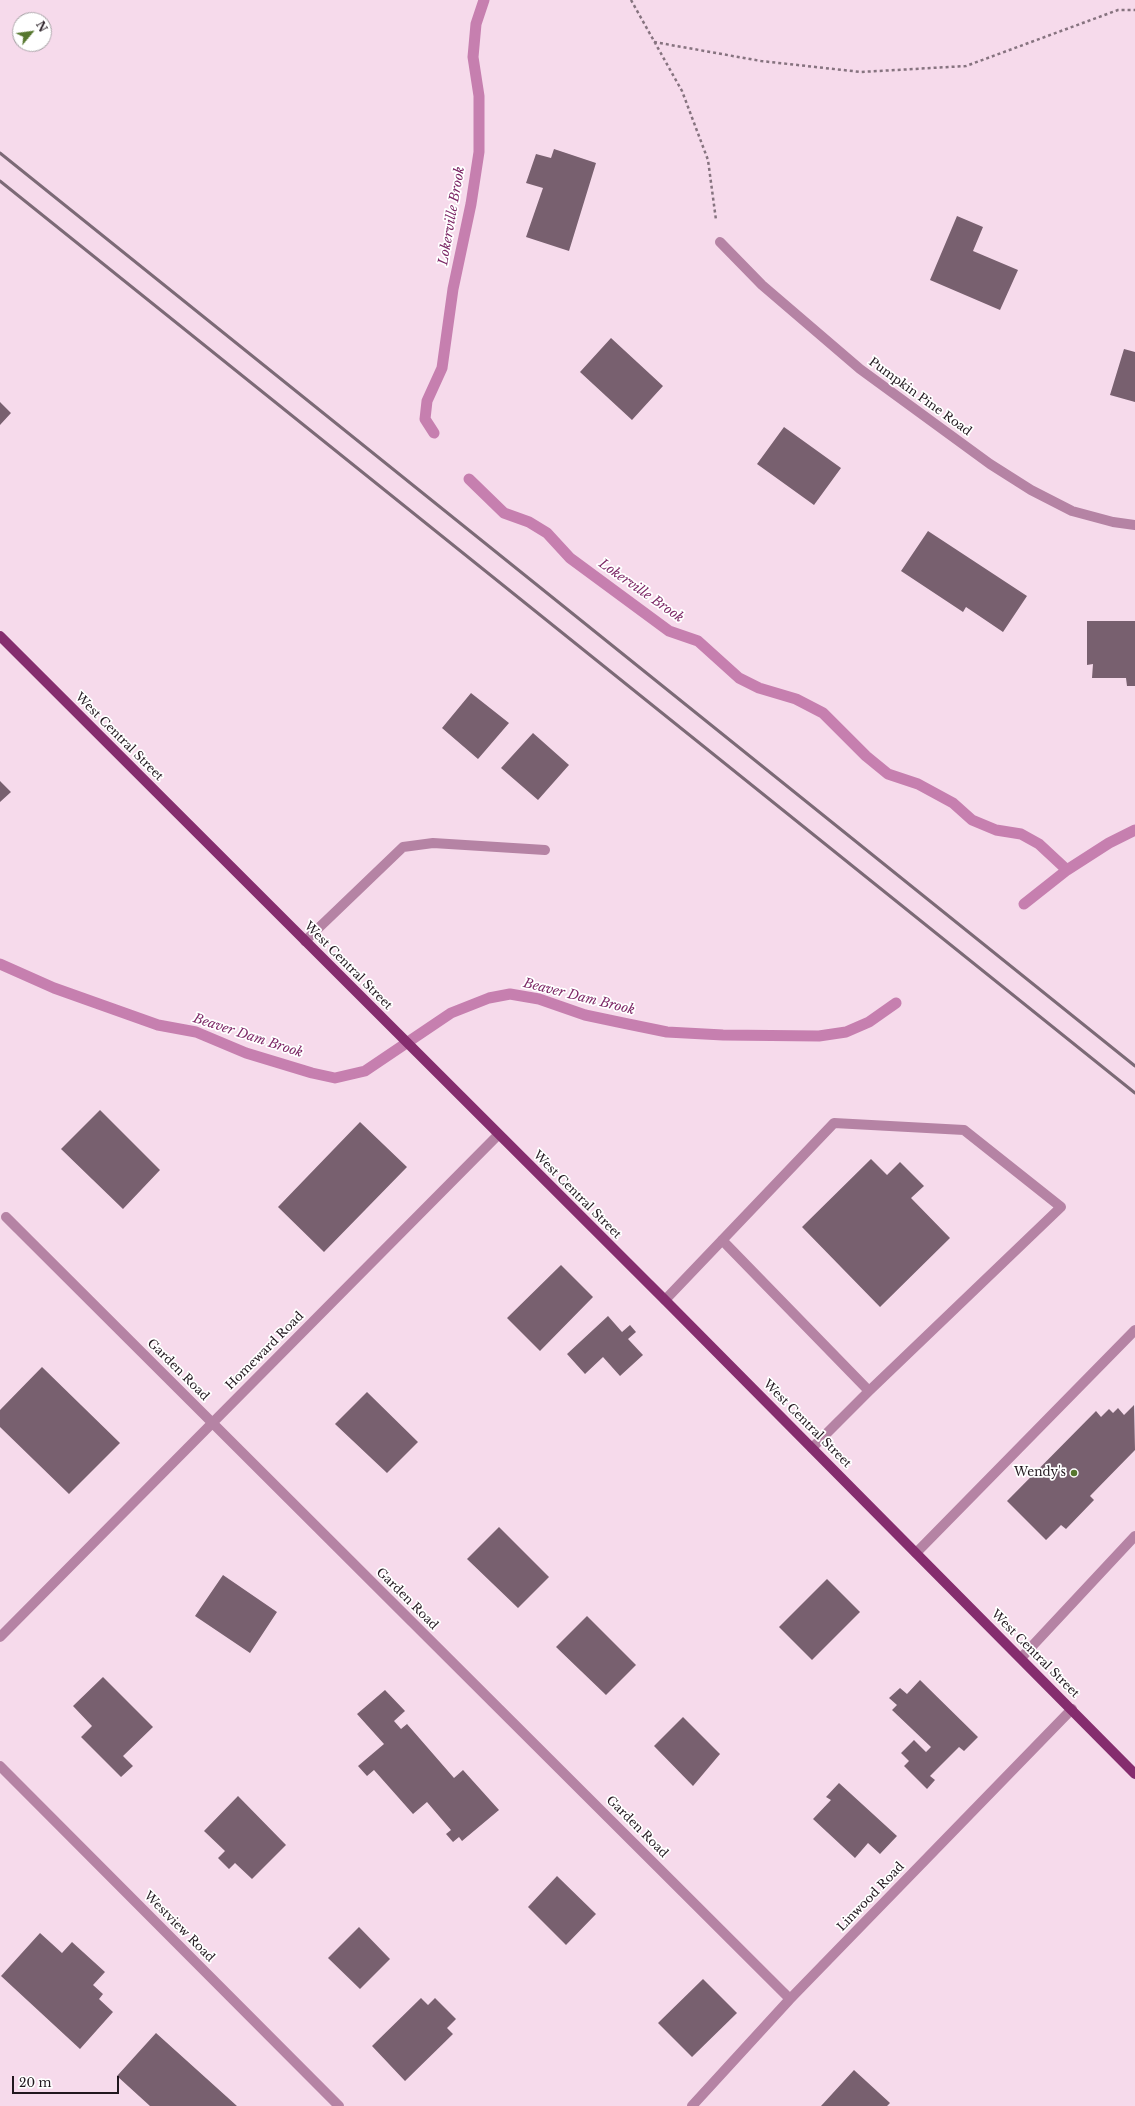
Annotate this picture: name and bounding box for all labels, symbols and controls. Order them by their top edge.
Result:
north arrow [12,12,52,52]
text: N [33,19,50,35]
water label: Lokerville Brook [436,166,468,266]
street label: Pumpkin Pine Road [866,355,974,439]
water label: Lokerville Brook [596,556,686,626]
street label: West Central Street [72,690,166,784]
street label: West Central Street [301,919,395,1013]
water label: Beaver Dam Brook [522,976,636,1018]
water label: Beaver Dam Brook [191,1011,305,1061]
street label: West Central Street [530,1148,624,1242]
street label: Homeward Road [223,1309,307,1393]
street label: Garden Road [144,1336,212,1404]
street label: West Central Street [760,1377,854,1471]
place label: Wendy's [1014,1466,1066,1480]
marker: Wendy's [1069,1468,1079,1478]
street label: Garden Road [373,1565,441,1633]
street label: West Central Street [988,1607,1082,1701]
street label: Garden Road [603,1793,671,1861]
street label: Linwood Road [835,1860,907,1934]
street label: Westview Road [141,1889,217,1965]
scale bar [14,2068,121,2094]
text: 20 m [19,2075,51,2090]

